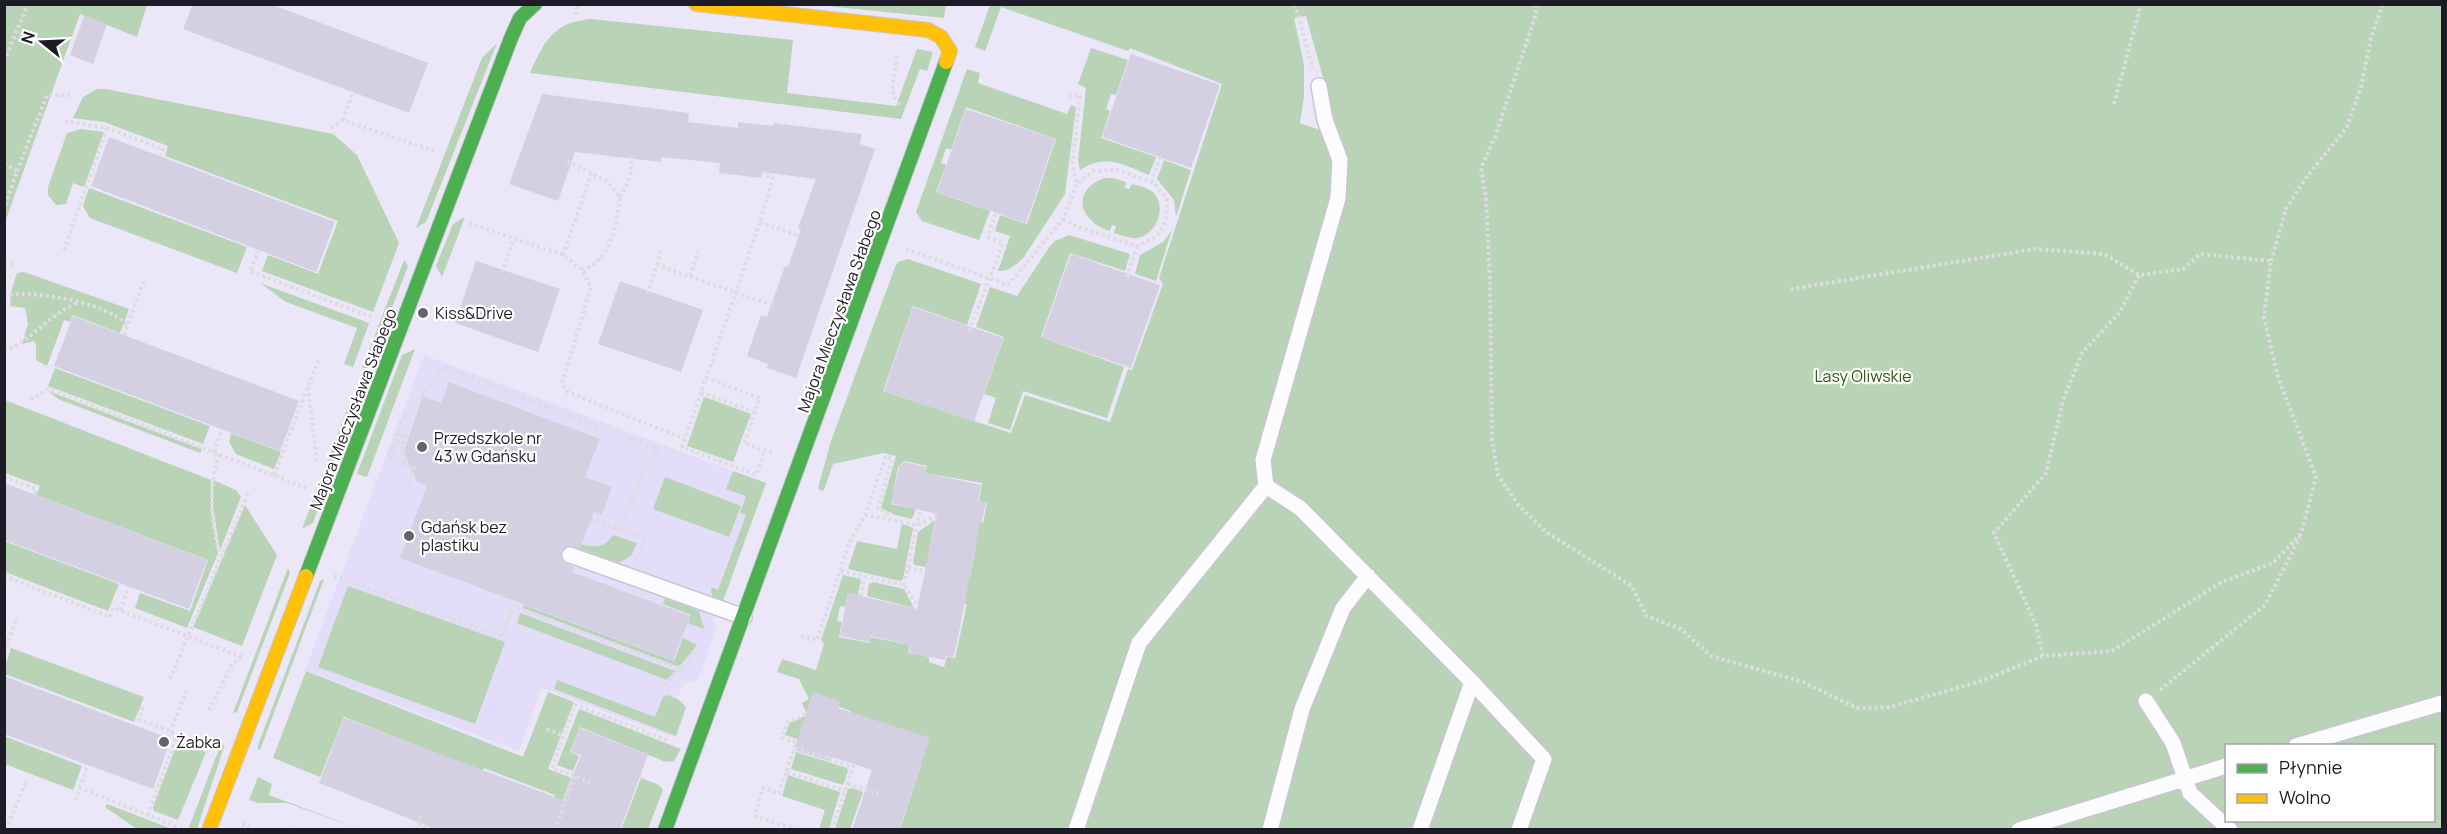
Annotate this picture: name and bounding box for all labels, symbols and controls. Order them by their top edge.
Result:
north arrow [12,12,72,72]
text: N [15,28,40,46]
street label: Majora Mieczysława Słabego [792,207,886,415]
place label: Kiss&Drive [435,302,513,324]
street label: Majora Mieczysława Słabego [304,305,402,513]
marker: Kiss&Drive [416,306,430,320]
park label: Lasy Oliwskie [1814,365,1912,387]
place label: Przedszkole nr 43 w Gdańsku [434,427,542,467]
marker: Przedszkole nr 43 w Gdańsku [415,440,429,454]
place label: Gdańsk bez plastiku [421,516,507,556]
marker: Gdańsk bez plastiku [402,529,416,543]
place label: Żabka [176,731,221,753]
marker: Żabka [157,735,171,749]
legend [2225,744,2435,822]
text: Płynnie [2279,755,2342,779]
text: Wolno [2279,785,2331,809]

